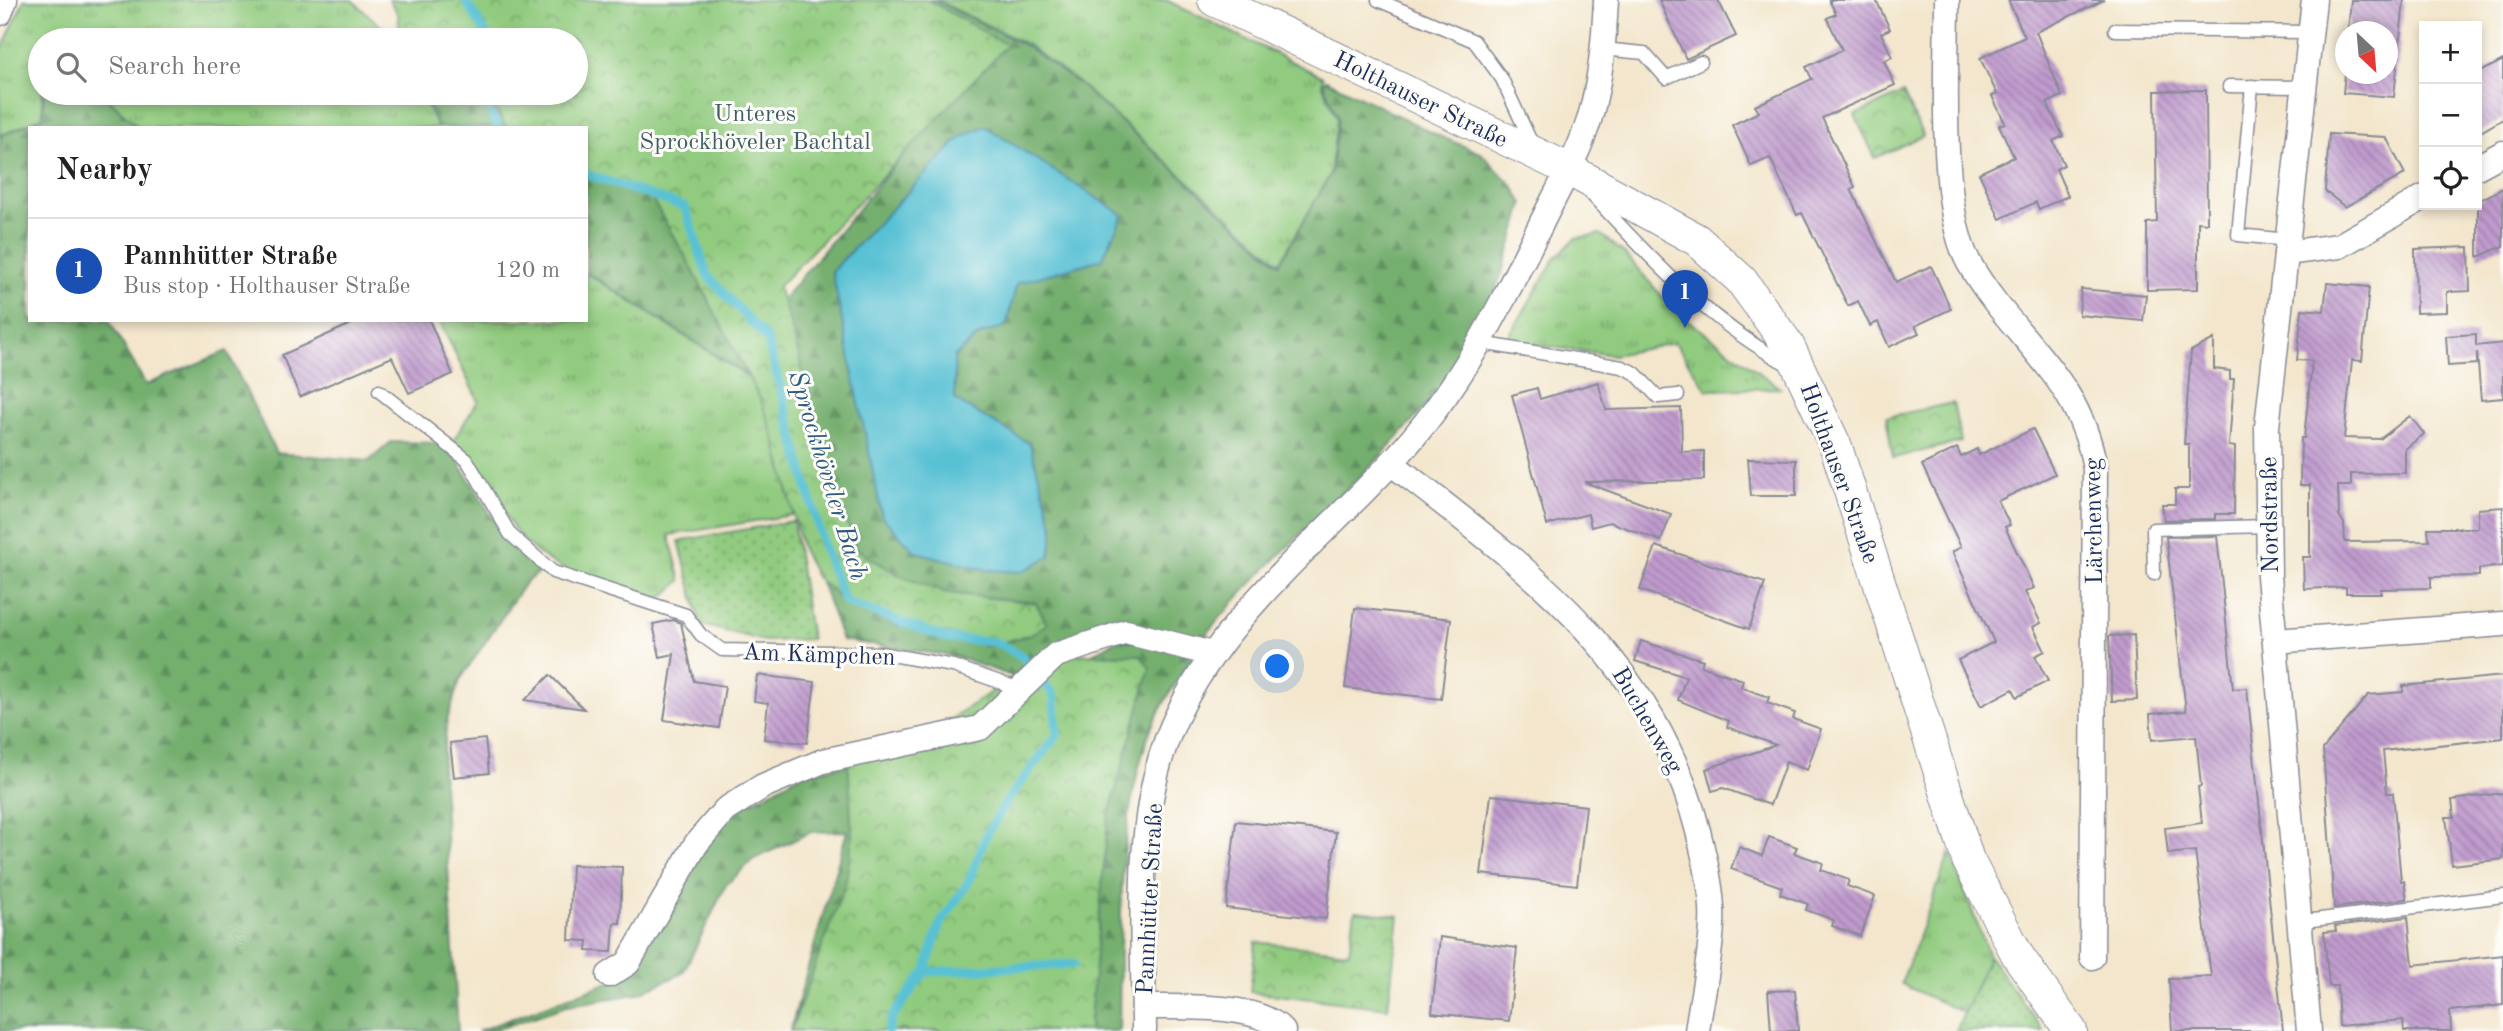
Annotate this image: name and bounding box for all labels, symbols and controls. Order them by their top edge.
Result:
north arrow [2335,21,2398,84]
map controls [2419,21,2482,210]
button: + [2419,21,2482,84]
search box [28,28,588,105]
icon: search [52,48,90,86]
street label: Holthauser Straße [1329,48,1511,153]
text: Search here [108,54,241,80]
button: − [2419,84,2482,147]
park label: Unteres Sprockhöveler Bachtal [639,103,871,155]
button: locate [2419,147,2482,210]
text: Nearby [56,156,153,186]
text: Pannhütter Straße [123,244,338,270]
text: 1 [72,259,86,282]
text: 120 m [495,259,560,282]
pin: 1 [1662,270,1708,328]
text: Bus stop · Holthauser Straße [123,275,410,298]
water label: Sprockhöveler Bach [783,368,871,584]
street label: Holthauser Straße [1794,380,1882,567]
street label: Nordstraße [2258,456,2284,574]
street label: Lärchenweg [2082,457,2108,585]
street label: Am Kämpchen [742,641,896,671]
your location [1260,649,1294,683]
street label: Buchenweg [1606,664,1686,778]
street label: Pannhütter Straße [1134,803,1168,996]

